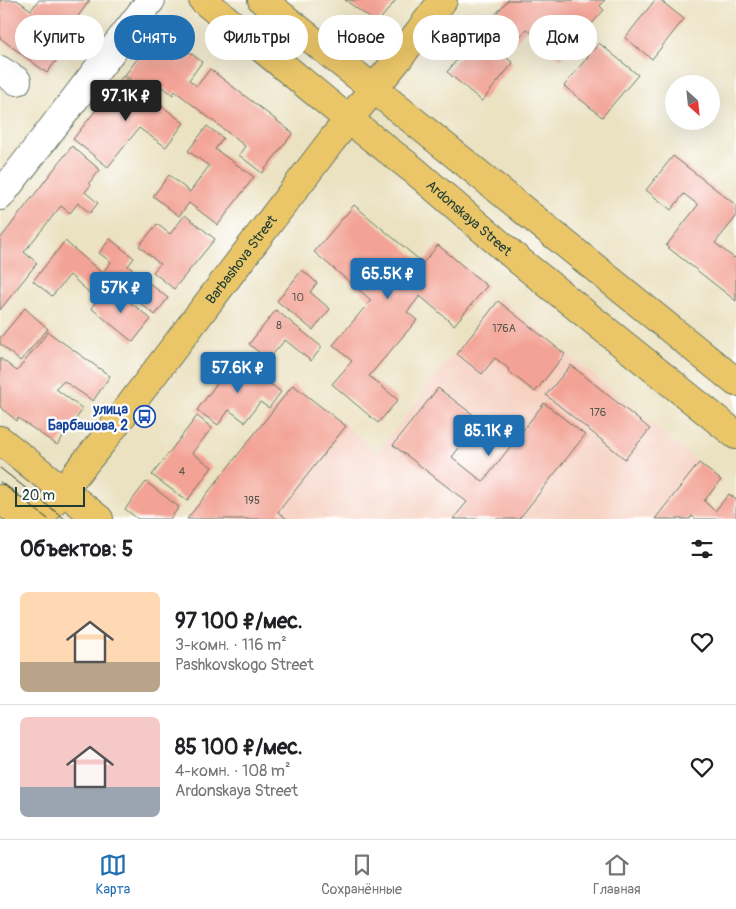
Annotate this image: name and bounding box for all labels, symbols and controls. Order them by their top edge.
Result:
chip: Купить [15,15,104,60]
chip: Снять [114,15,195,60]
chip: Фильтры [205,15,308,60]
chip: Новое [318,15,403,60]
chip: Квартира [413,15,519,60]
chip: Дом [529,15,597,60]
north arrow [665,75,720,130]
map controls [665,75,720,130]
pin: 97.1K ₽ [80,80,172,122]
text: 97.1K ₽ [101,86,151,106]
street label: Ardonskaya Street [423,176,516,260]
street label: Barbashova Street [202,211,280,307]
pin: 65.5K ₽ [342,258,434,300]
text: 65.5K ₽ [362,264,414,284]
pin: 57K ₽ [86,272,156,314]
text: 57K ₽ [101,278,141,298]
house number: 10 [292,291,304,304]
house number: 8 [276,319,282,332]
house number: 176А [492,322,516,335]
pin: 57.6K ₽ [192,352,284,394]
text: 57.6K ₽ [212,358,264,378]
place label: улица Барбашова, 2 [48,401,128,434]
bus stop icon: улица Барбашова, 2 [132,405,156,429]
house number: 176 [590,406,606,419]
pin: 85.1K ₽ [443,414,535,457]
text: 85.1K ₽ [464,421,514,441]
house number: 4 [179,465,186,478]
scale bar [15,484,85,507]
text: 20 m [22,487,55,504]
house number: 195 [244,494,260,507]
icon: filters [688,535,716,563]
text: Объектов: 5 [20,536,133,563]
text: 97 100 ₽/мес. [175,608,303,635]
icon: home [60,612,120,672]
icon: heart [688,628,716,656]
text: 3-комн. · 116 m² [175,635,287,655]
text: Pashkovskogo Street [175,655,314,675]
text: 85 100 ₽/мес. [175,734,303,761]
icon: home [60,737,120,797]
icon: heart [688,753,716,781]
text: 4-комн. · 108 m² [175,761,291,781]
text: Ardonskaya Street [175,781,298,801]
tab: Карта [96,851,130,898]
tab: Сохранённые [321,851,402,898]
tab: Главная [593,851,640,898]

